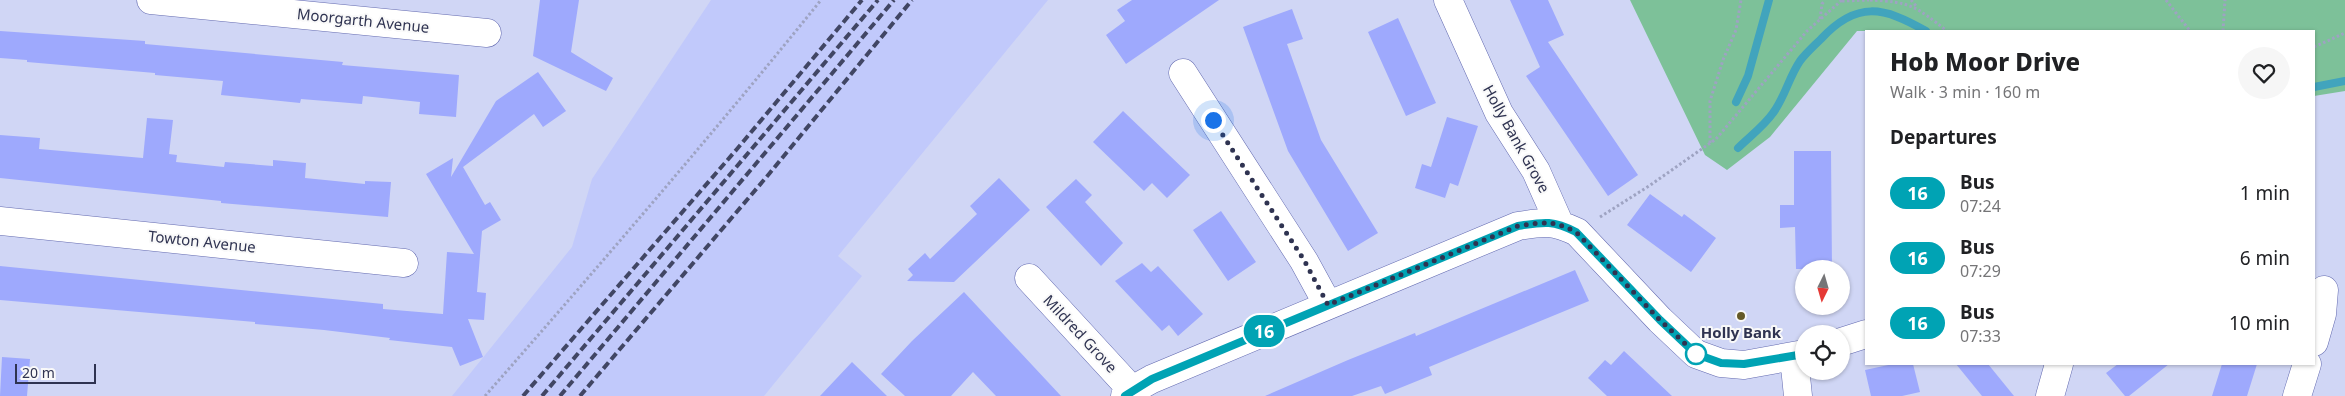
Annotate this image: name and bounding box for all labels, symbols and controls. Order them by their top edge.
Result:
street label: Moorgarth Avenue [296,3,430,37]
text: Hob Moor Drive [1890,45,2080,78]
button: heart [2238,47,2290,99]
street label: Holly Bank Grove [1479,81,1555,196]
text: Walk · 3 min · 160 m [1890,81,2040,103]
your location [1201,108,1226,133]
text: Departures [1890,124,1997,150]
text: Bus [1960,169,1995,195]
text: 1 min [2240,180,2290,206]
text: 16 [1907,181,1928,205]
text: 07:24 [1960,195,2001,217]
street label: Towton Avenue [147,225,257,257]
text: Bus [1960,234,1995,260]
text: 6 min [2240,245,2290,271]
text: 16 [1907,246,1928,270]
north arrow [1795,260,1850,315]
map controls [1795,260,1850,380]
text: 07:29 [1960,260,2001,282]
street label: Mildred Grove [1039,290,1122,377]
text: Bus [1960,299,1995,325]
marker: Holly Bank [1735,310,1747,322]
text: 10 min [2229,310,2290,336]
text: 16 [1907,311,1928,335]
line badge: 16 [1242,315,1286,347]
text: 16 [1254,319,1274,343]
place label: Holly Bank [1701,322,1782,342]
button: locate [1795,325,1850,380]
text: 07:33 [1960,325,2001,347]
unlabelled marker [1685,343,1707,365]
scale bar [15,361,96,384]
text: 20 m [22,363,55,382]

